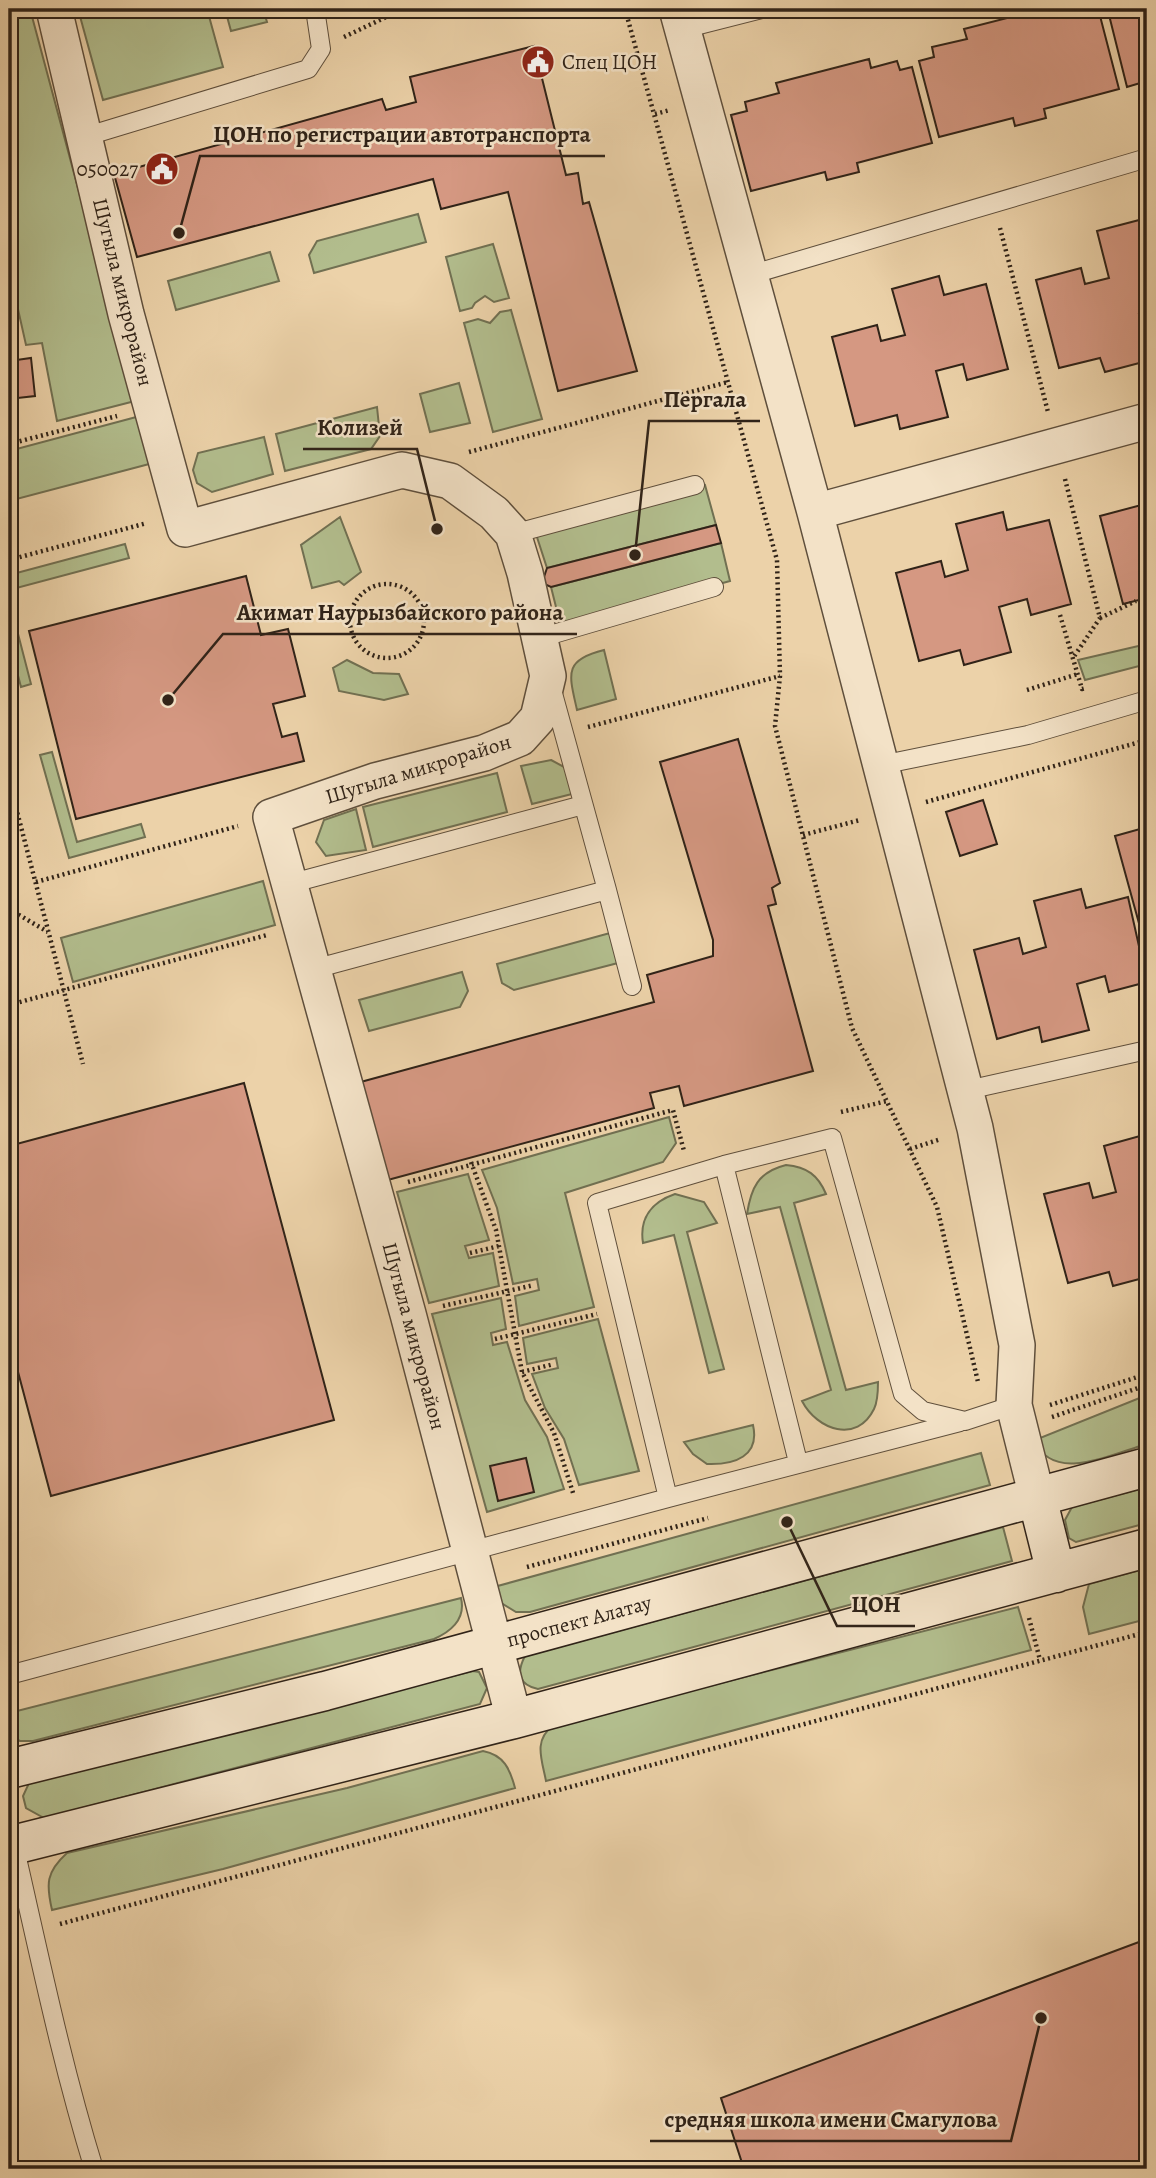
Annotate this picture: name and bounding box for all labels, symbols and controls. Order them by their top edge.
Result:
public building icon: Спец ЦОН [519,43,557,81]
place label: Спец ЦОН [562,48,657,76]
callout: ЦОН по регистрации автотранспорта [200,112,605,156]
text: ЦОН по регистрации автотранспорта [213,119,591,150]
public building icon: 050027 [143,150,181,188]
place label: 050027 [77,155,138,183]
street label: Шугыла микрорайон [86,195,160,389]
callout: Пергала [649,377,760,421]
text: Пергала [664,384,746,415]
callout: Колизей [303,405,417,449]
text: Колизей [317,412,403,443]
callout: Акимат Наурызбайского района [223,590,577,634]
text: Акимат Наурызбайского района [236,597,563,628]
street label: Шугыла микрорайон [322,727,514,811]
street label: Шугыла микрорайон [375,1239,453,1433]
callout: ЦОН [837,1582,915,1626]
street label: проспект Алатау [503,1588,655,1654]
text: ЦОН [851,1589,901,1620]
callout: средняя школа имени Смагулова [650,2097,1011,2141]
text: средняя школа имени Смагулова [664,2104,998,2135]

